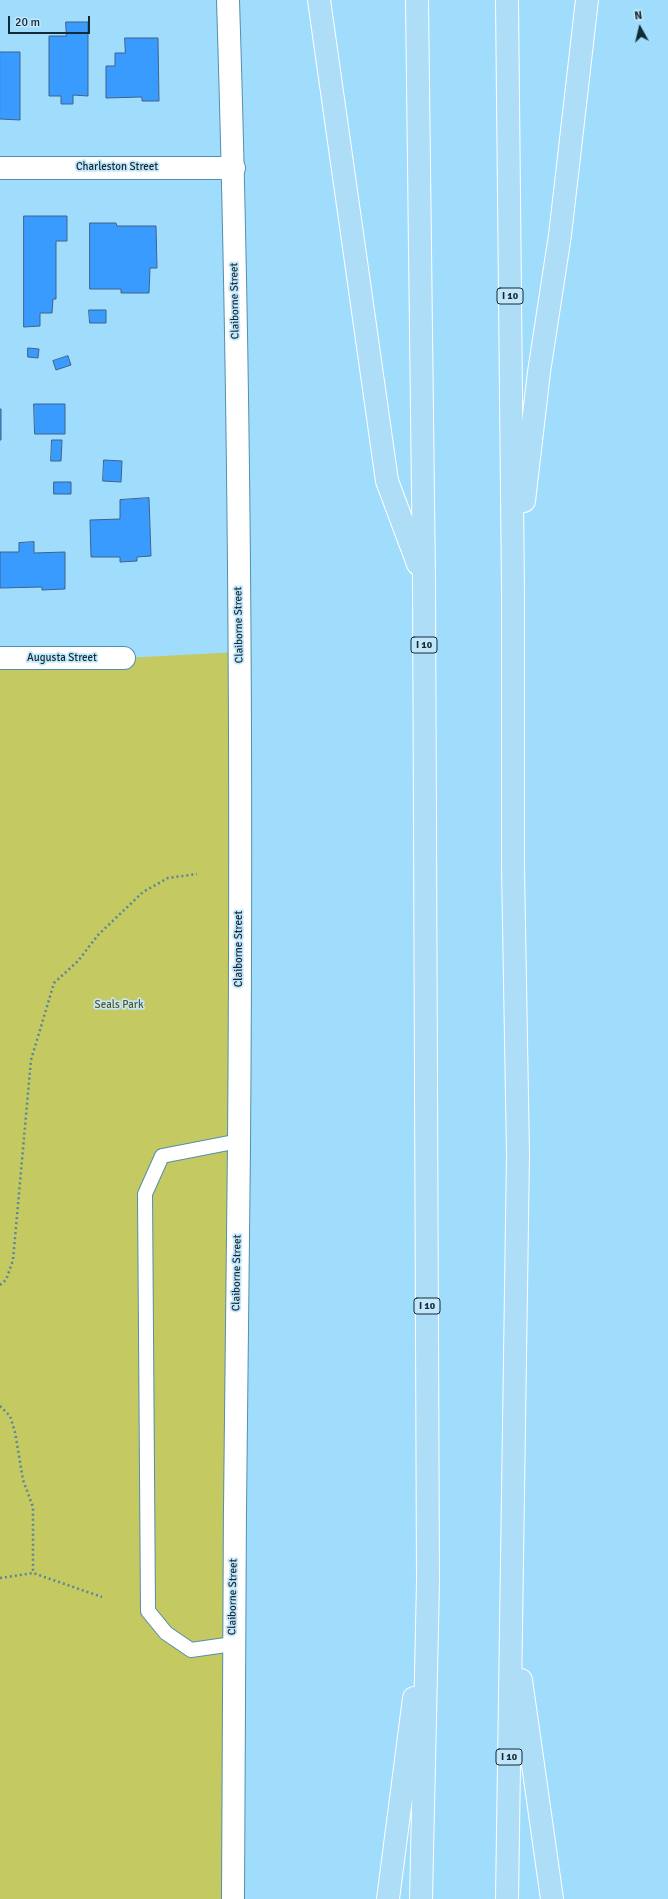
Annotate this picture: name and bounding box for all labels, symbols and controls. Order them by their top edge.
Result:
scale bar [10,8,92,34]
north arrow [620,8,660,48]
text: N [634,9,643,23]
text: 20 m [15,15,40,30]
street label: Charleston Street [76,160,158,174]
street label: Claiborne Street [228,263,242,339]
road number: I 10 [497,288,523,304]
street label: Claiborne Street [232,587,246,663]
road number: I 10 [411,637,437,653]
street label: Augusta Street [27,651,97,665]
street label: Claiborne Street [232,911,246,987]
park label: Seals Park [95,998,143,1012]
street label: Claiborne Street [230,1235,244,1311]
road number: I 10 [414,1298,440,1314]
street label: Claiborne Street [226,1559,240,1635]
road number: I 10 [496,1749,522,1765]

